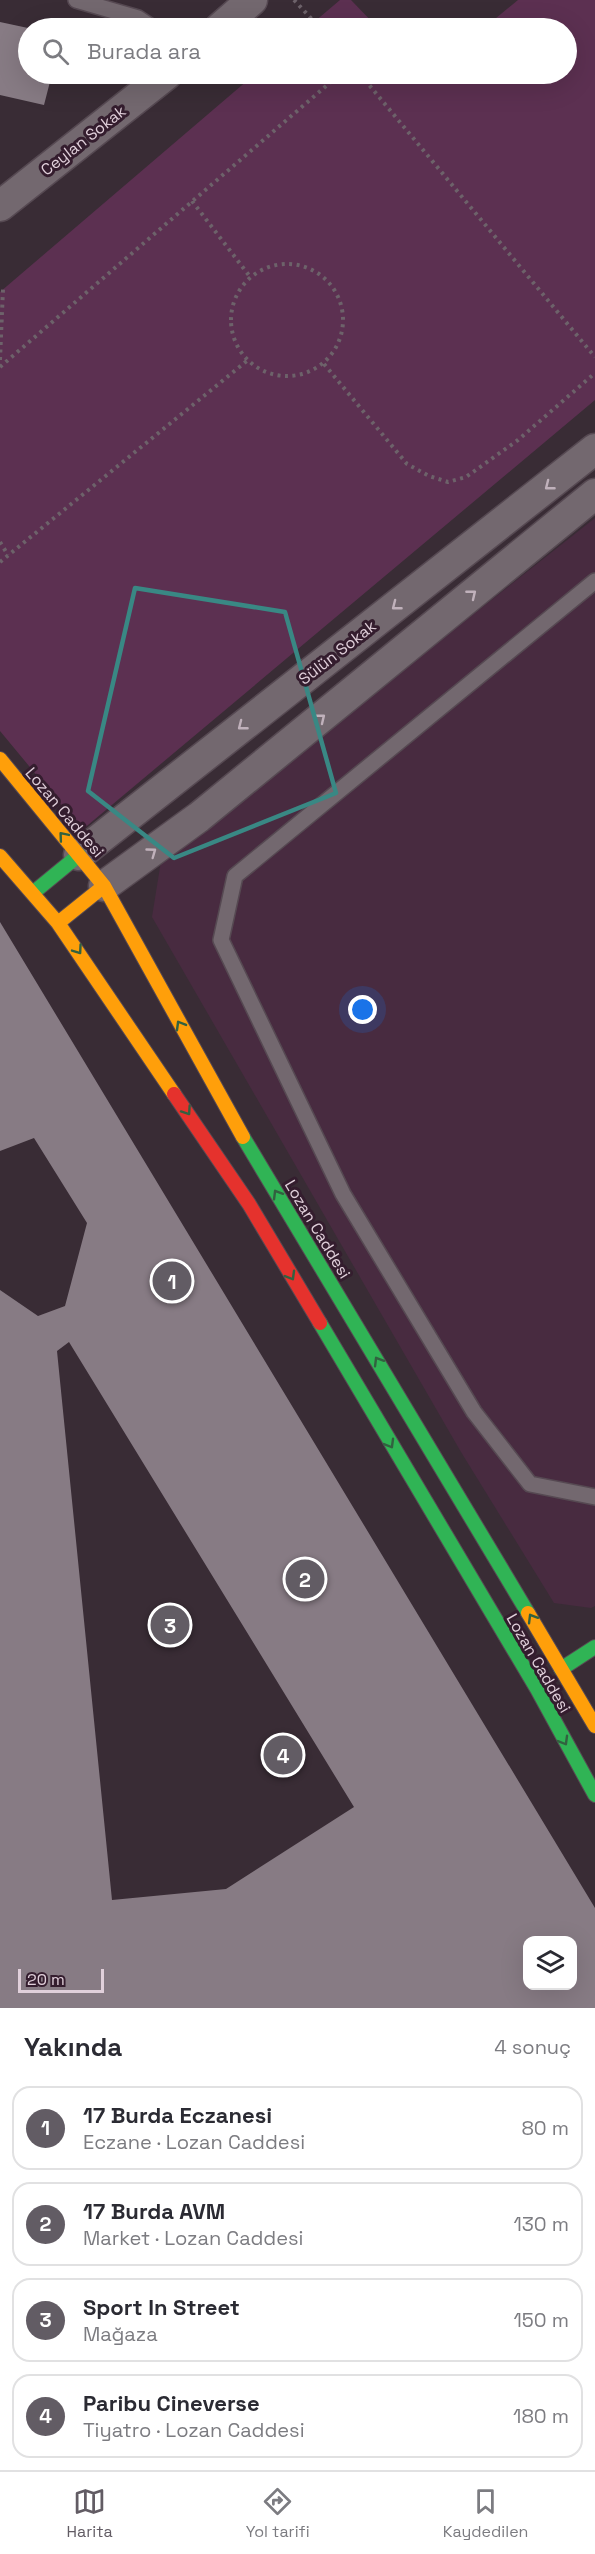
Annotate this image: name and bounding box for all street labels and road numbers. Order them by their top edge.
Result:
street label: Ceylan Sokak [36,100,130,180]
street label: Sülün Sokak [294,615,381,689]
street label: Lozan Caddesi [21,763,108,862]
street label: Lozan Caddesi [280,1176,355,1282]
street label: Lozan Caddesi [502,1610,576,1717]

